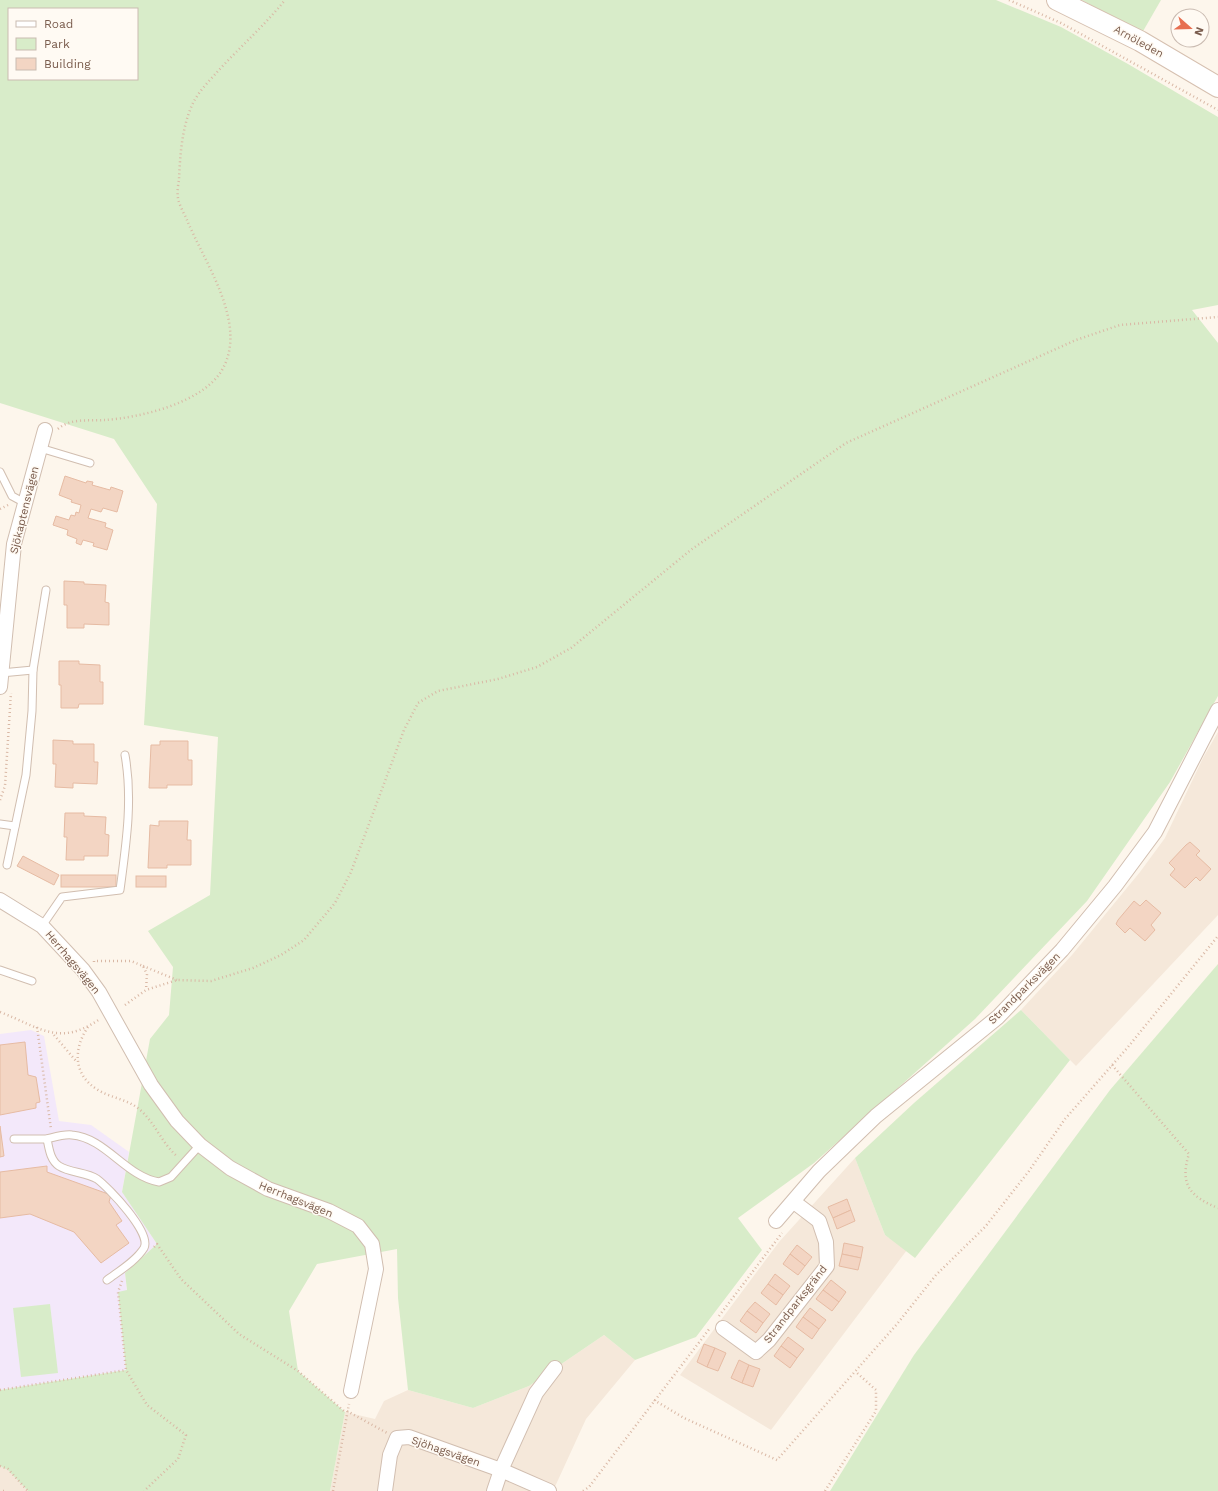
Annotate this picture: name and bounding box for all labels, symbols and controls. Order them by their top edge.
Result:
legend [8,8,138,80]
north arrow [1170,8,1210,48]
text: Road [44,17,73,31]
street label: Arnöleden [1112,22,1166,60]
text: N [1191,25,1206,37]
text: Park [44,37,70,51]
text: Building [44,57,91,71]
street label: Sjökaptensvägen [7,465,42,555]
street label: Herrhagsvägen [42,928,103,997]
street label: Strandparksvägen [986,950,1063,1027]
street label: Herrhagsvägen [257,1179,335,1220]
street label: Strandparksgränd [761,1263,830,1346]
street label: Sjöhagsvägen [410,1434,482,1469]

